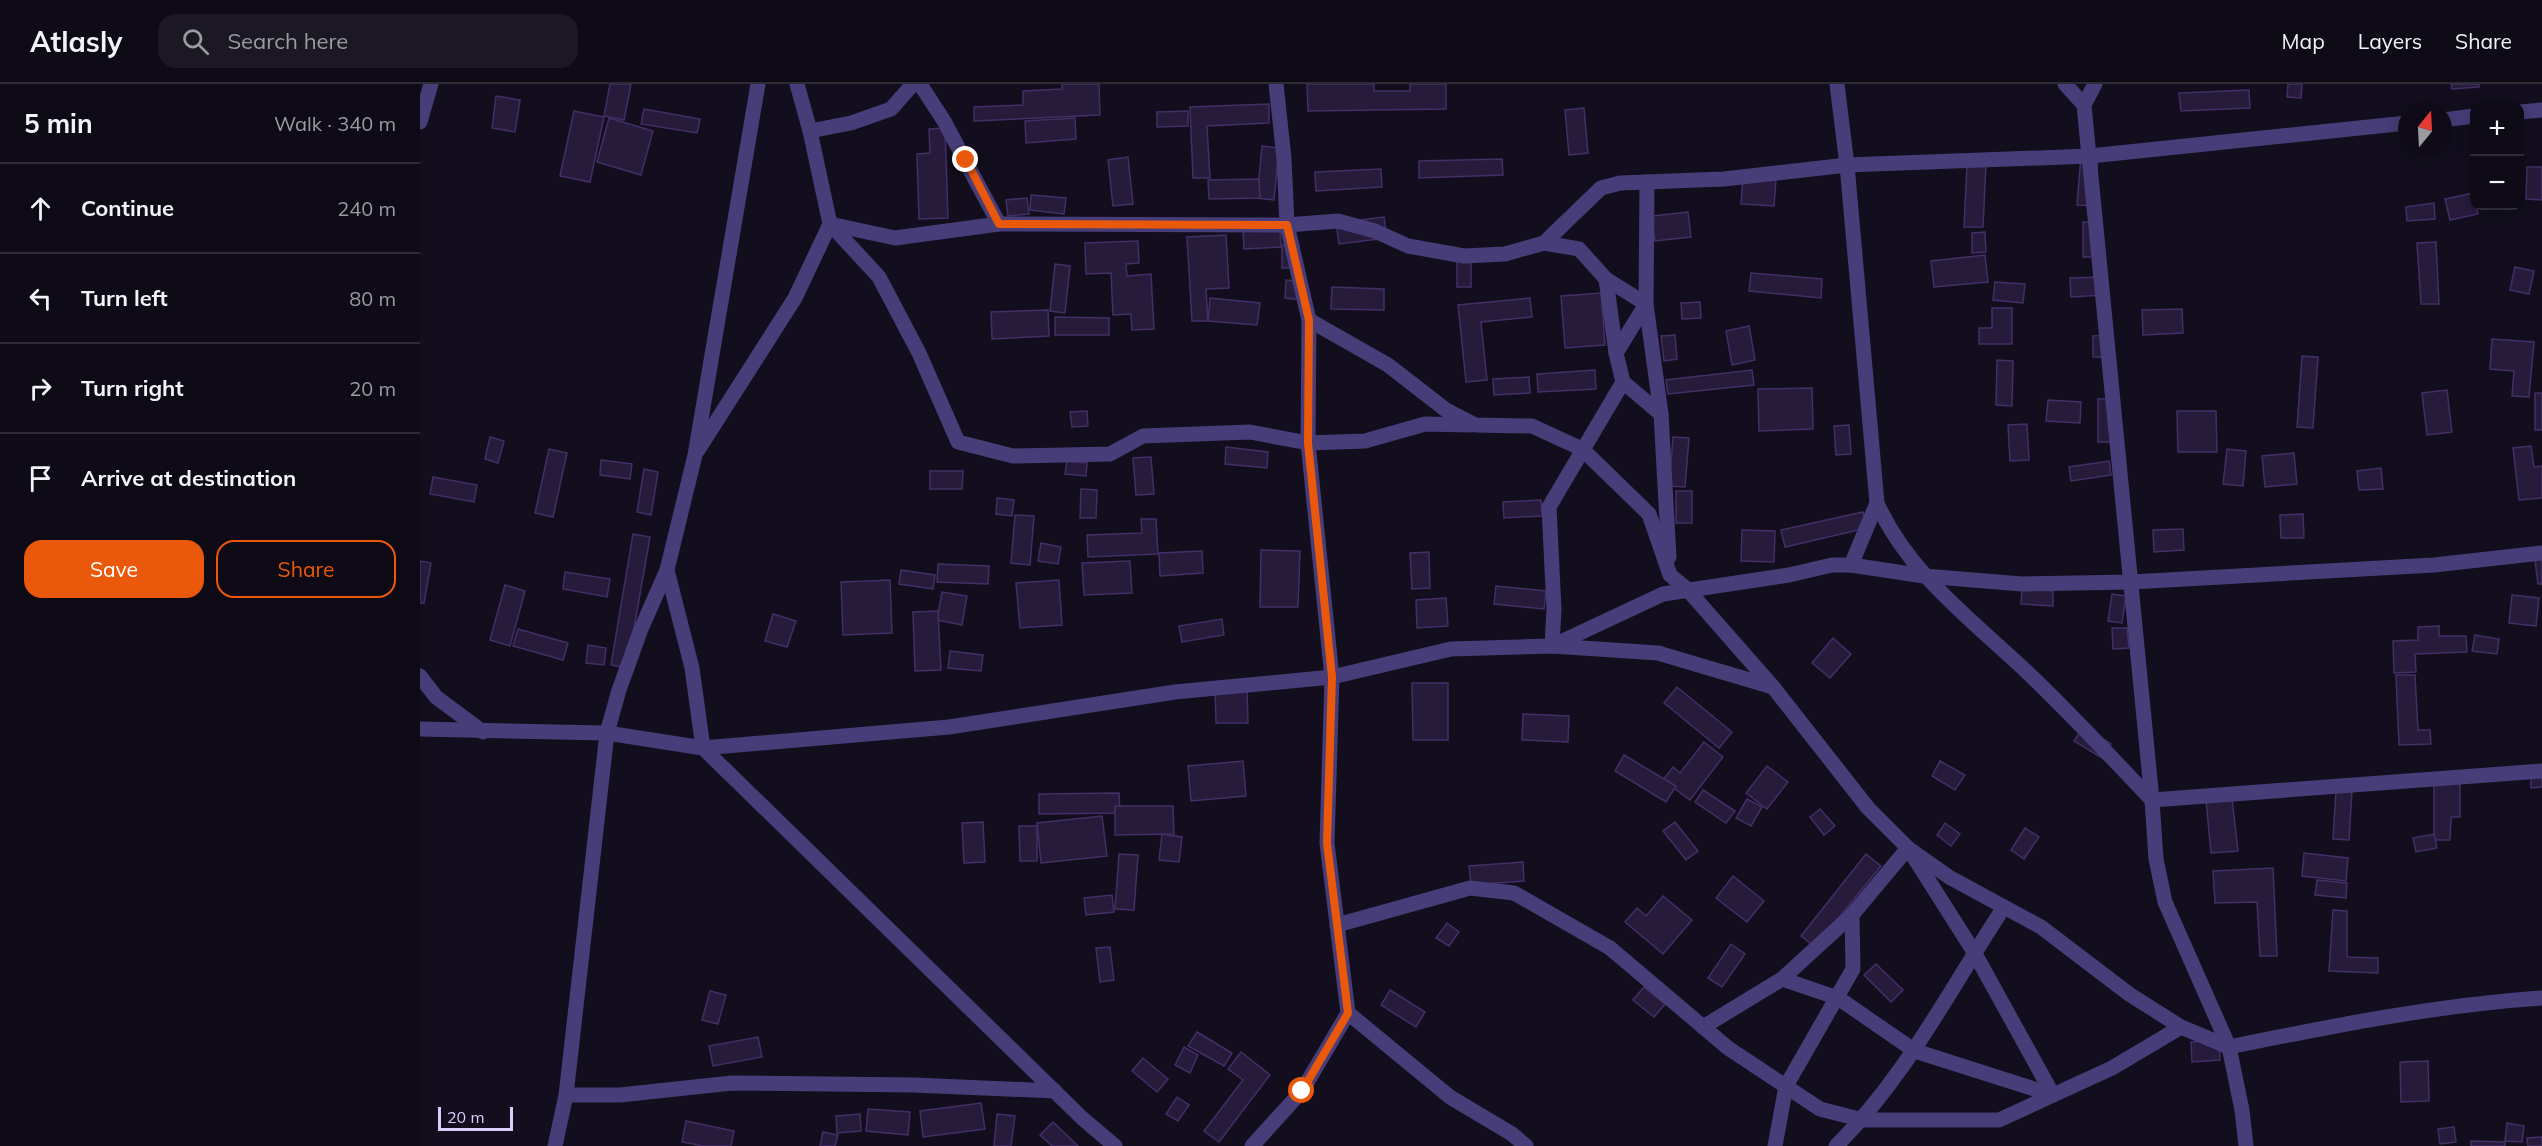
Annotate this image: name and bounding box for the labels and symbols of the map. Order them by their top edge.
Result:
north arrow [2398,102,2452,156]
route end [952,146,978,172]
route start [1288,1077,1314,1103]
scale bar [438,1104,513,1132]

